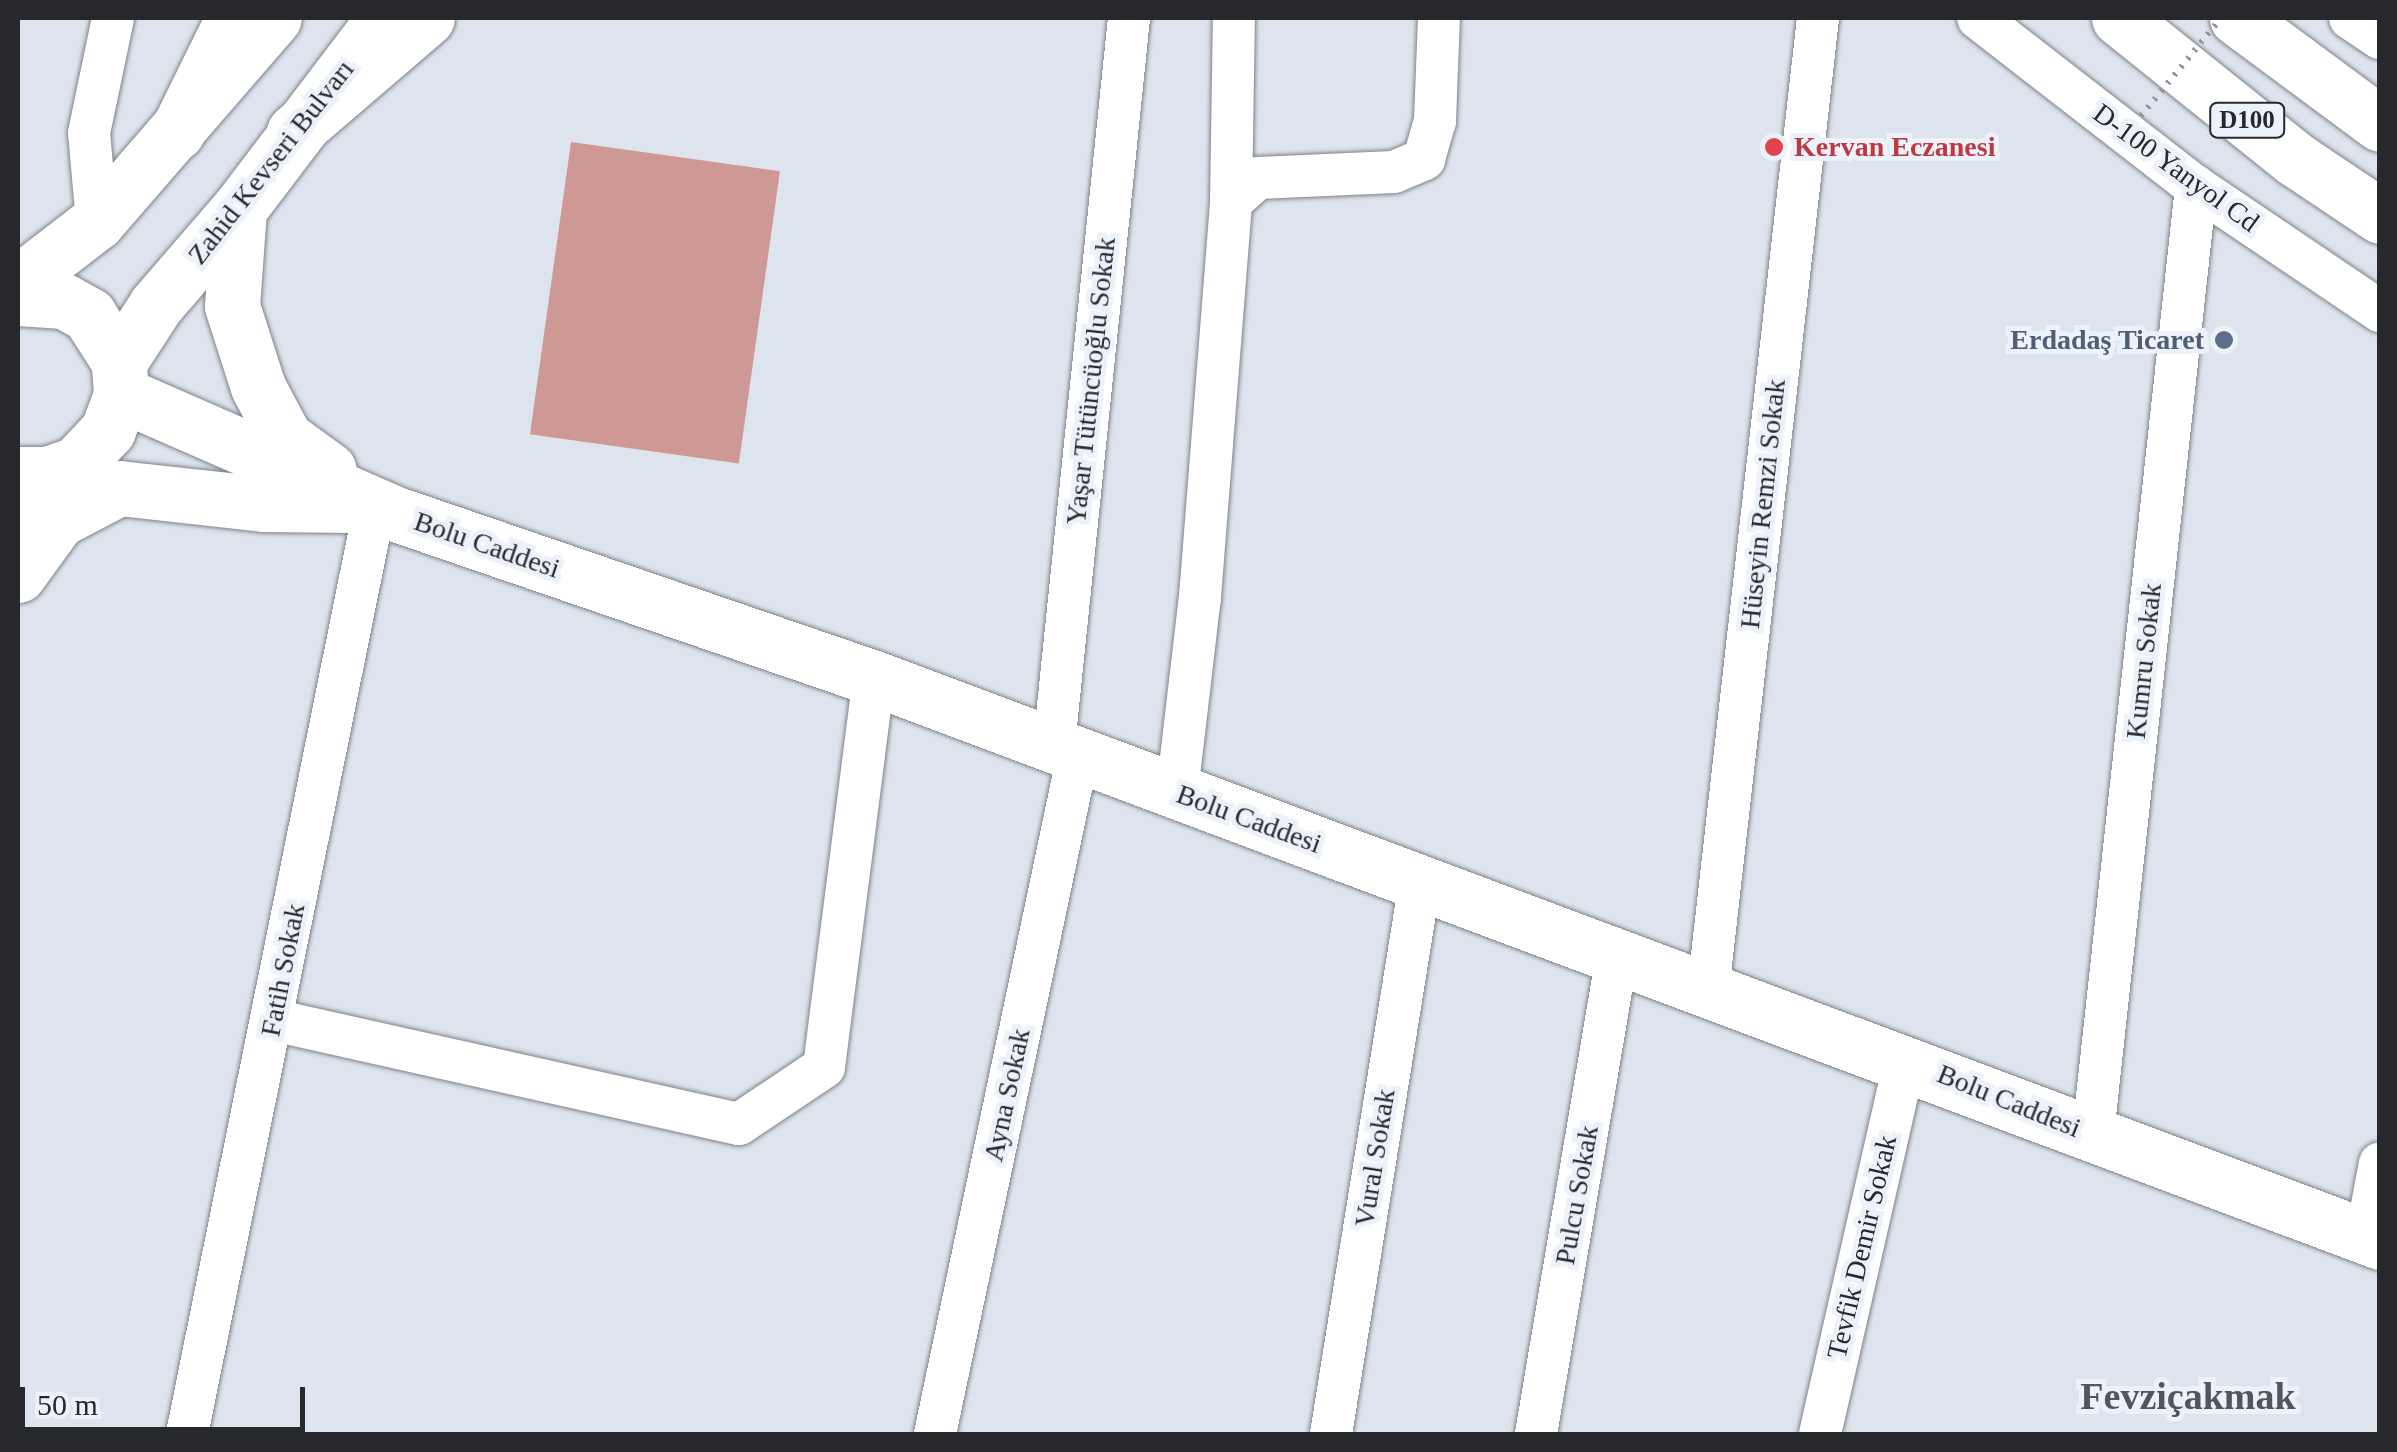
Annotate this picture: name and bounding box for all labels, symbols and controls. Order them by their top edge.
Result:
street label: Zahid Kevseri Bulvarı [181,53,361,271]
street label: D-100 Yanyol Cd [2086,96,2266,240]
road number: D100 [2207,100,2287,140]
place label: Kervan Eczanesi [1794,130,1995,164]
marker: Kervan Eczanesi [1763,136,1785,158]
street label: Yaşar Tütüncüoğlu Sokak [1059,235,1123,527]
place label: Erdadaş Ticaret [2010,323,2204,357]
marker: Erdadaş Ticaret [2213,329,2235,351]
street label: Hüseyin Remzi Sokak [1733,378,1793,630]
street label: Bolu Caddesi [410,504,564,586]
street label: Kumru Sokak [2119,582,2169,740]
street label: Bolu Caddesi [1172,777,1326,861]
street label: Fatih Sokak [254,901,312,1039]
street label: Ayna Sokak [977,1025,1037,1165]
street label: Bolu Caddesi [1932,1057,2086,1145]
street label: Vural Sokak [1348,1087,1402,1229]
street label: Pulcu Sokak [1548,1123,1606,1267]
street label: Tevfik Demir Sokak [1820,1132,1904,1362]
scale bar [25,1367,310,1429]
district label: Fevziçakmak [2080,1374,2296,1420]
text: 50 m [37,1388,98,1421]

